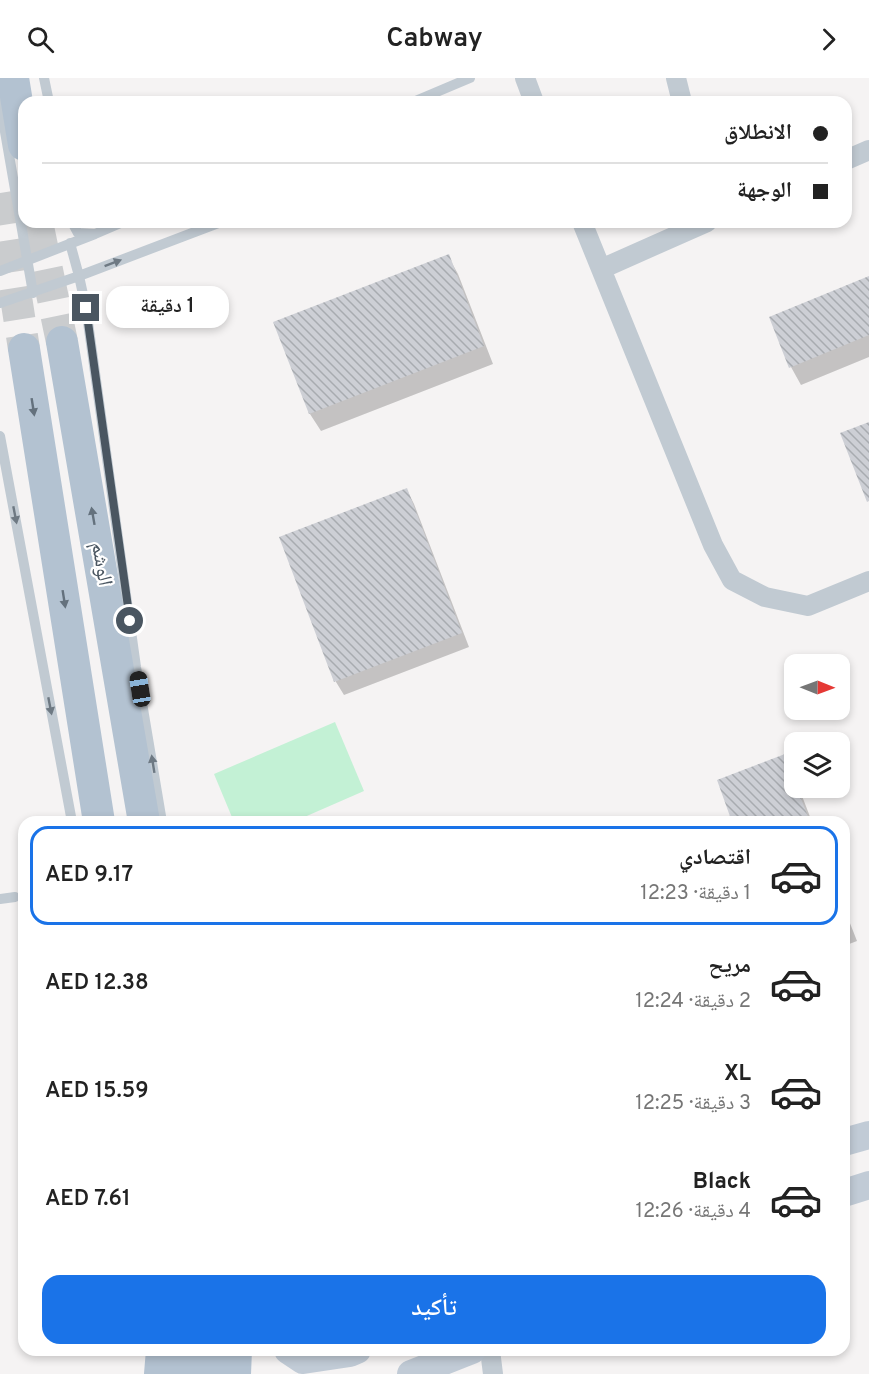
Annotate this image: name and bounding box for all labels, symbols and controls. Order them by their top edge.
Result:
text: Cabway [386,22,483,56]
icon: search [24,23,57,56]
icon: forward [812,23,845,56]
text: الانطلاق [724,120,792,147]
text: الوجهة [737,178,792,205]
one-way arrow [104,258,122,267]
callout: 1 دقيقة [107,287,230,329]
route end [72,294,99,321]
text: 1 دقيقة [140,294,195,320]
one-way arrow [29,397,38,416]
one-way arrow [10,505,19,524]
one-way arrow [88,506,97,525]
street label: الوشم [84,540,118,588]
one-way arrow [60,590,69,609]
route start [116,607,143,634]
north arrow [784,654,850,720]
map controls [784,654,850,798]
car [128,670,152,708]
one-way arrow [46,697,55,716]
button: layers [784,732,850,798]
one-way arrow [148,755,157,774]
text: اقتصادي [679,845,751,872]
icon: car [769,849,823,903]
text: AED 9.17 [45,862,133,889]
text: 1 دقيقة · 12:23 [640,881,751,907]
text: مريح [708,953,751,980]
icon: car [769,957,823,1011]
text: AED 12.38 [45,970,149,997]
text: 2 دقيقة · 12:24 [635,989,751,1015]
text: XL [724,1061,751,1088]
icon: car [769,1065,823,1119]
text: AED 15.59 [45,1078,149,1105]
text: 3 دقيقة · 12:25 [635,1091,751,1117]
text: Black [693,1169,751,1196]
icon: car [769,1173,823,1227]
text: AED 7.61 [45,1186,131,1213]
text: 4 دقيقة · 12:26 [635,1199,751,1225]
button: تأكيد [42,1275,826,1344]

